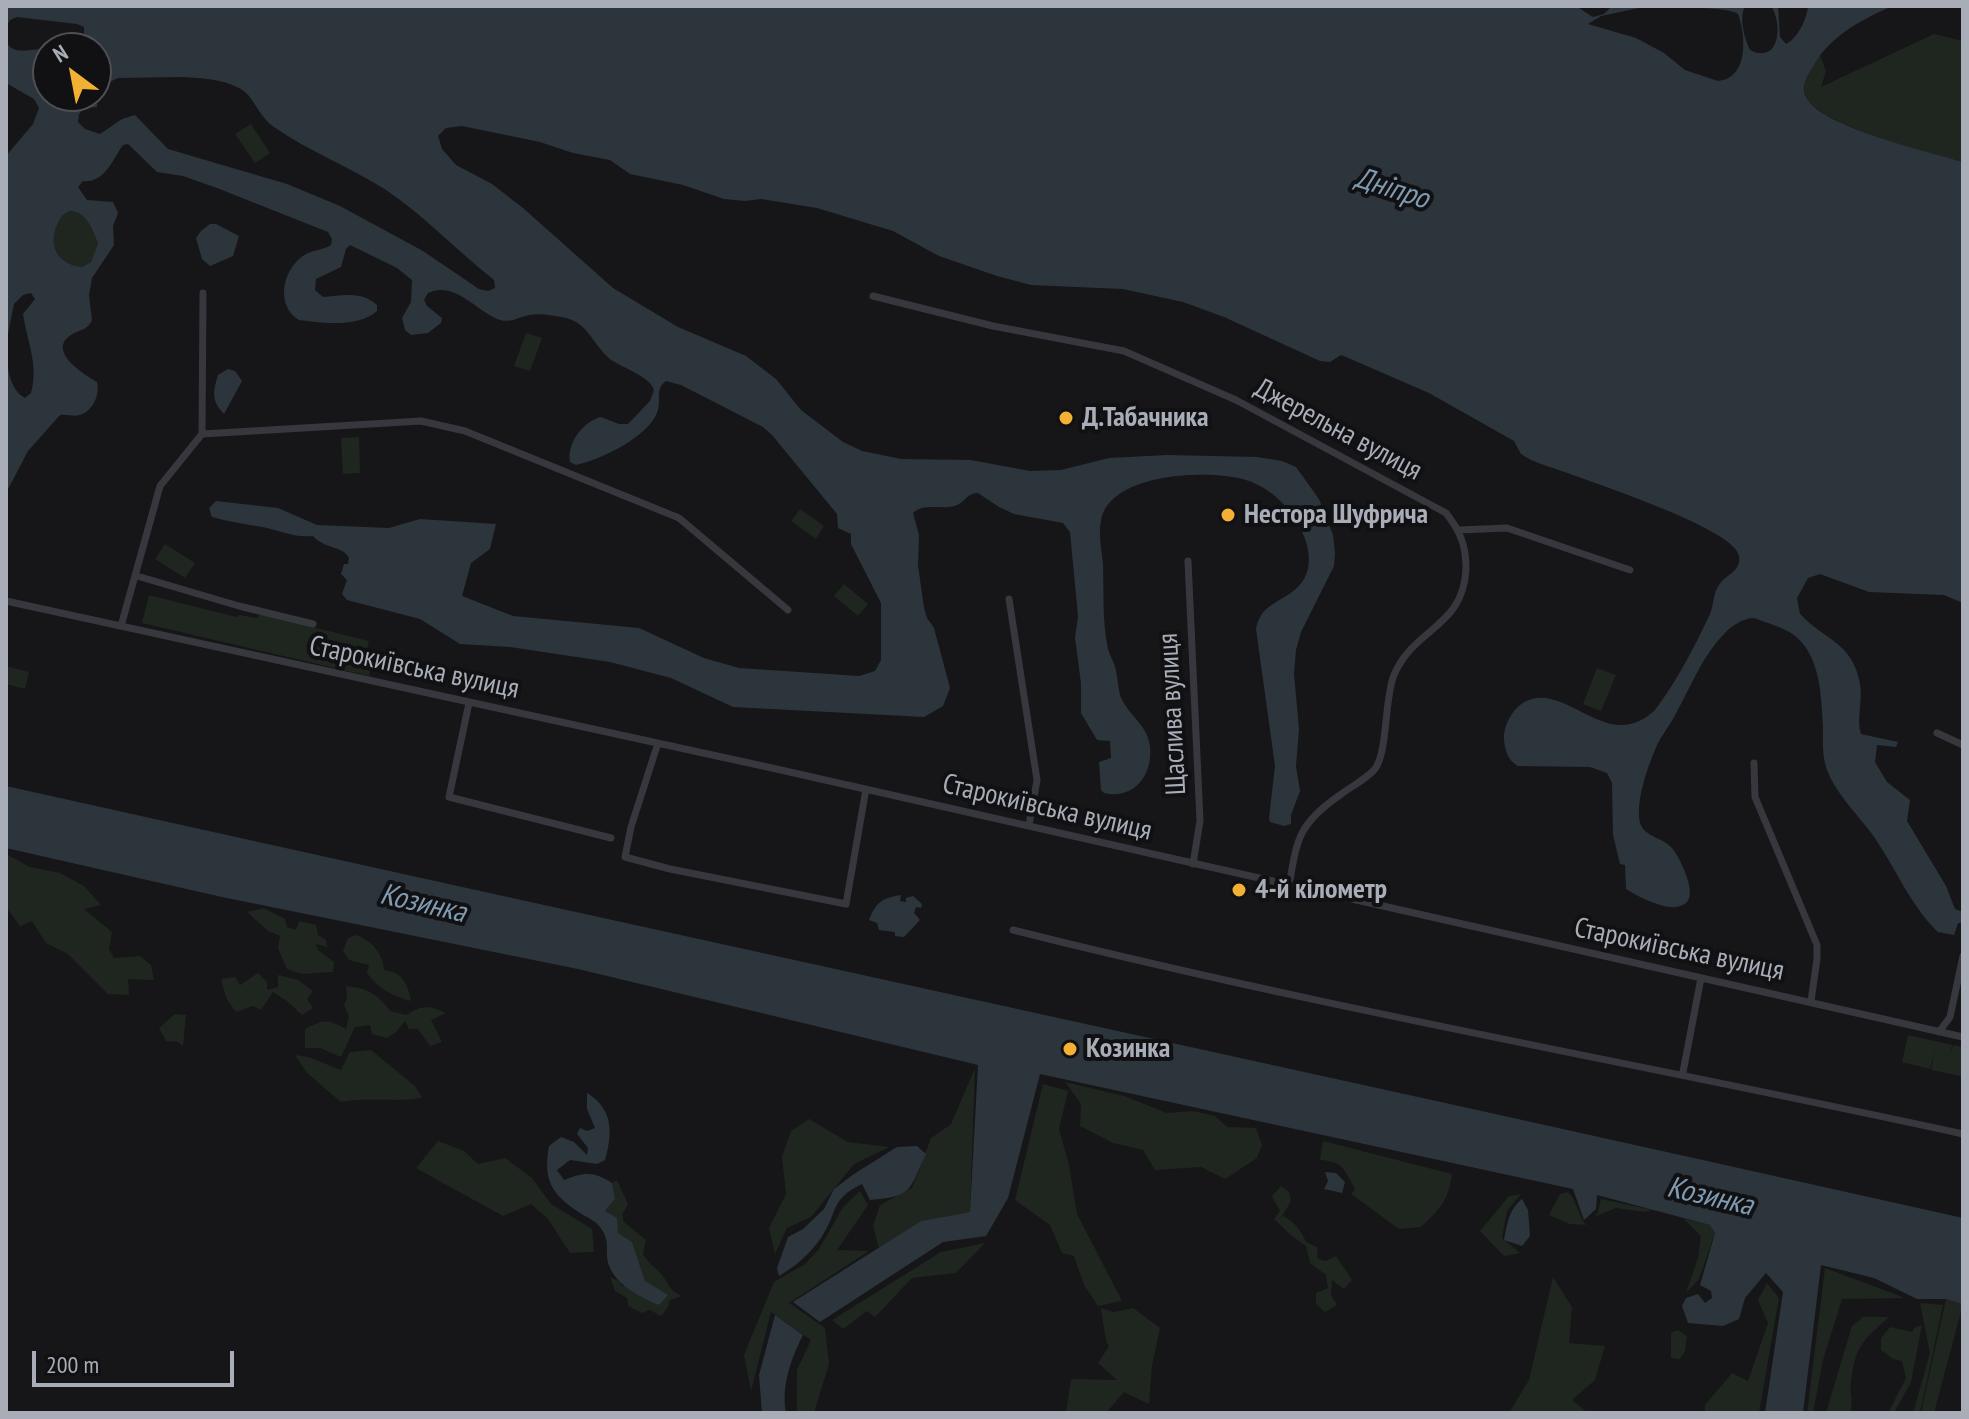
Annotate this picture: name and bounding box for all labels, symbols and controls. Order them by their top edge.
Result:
north arrow [32,32,112,112]
text: N [48,38,73,68]
water label: Дніпро [1351,160,1433,218]
street label: Джерельна вулиця [1249,372,1427,488]
place label: Д.Табачника [1082,401,1209,435]
marker: Д.Табачника [1057,409,1075,427]
place label: Нестора Шуфрича [1244,498,1428,532]
marker: Нестора Шуфрича [1219,506,1237,524]
street label: Старокиївська вулиця [306,629,522,707]
street label: Щаслива вулиця [1152,632,1194,796]
street label: Старокиївська вулиця [939,768,1155,848]
place label: 4-й кілометр [1255,873,1387,907]
water label: Козинка [377,877,469,931]
marker: 4-й кілометр [1230,881,1248,899]
street label: Старокиївська вулиця [1571,911,1787,989]
place label: Козинка [1086,1032,1170,1066]
marker: Козинка [1061,1040,1079,1058]
water label: Козинка [1664,1170,1756,1224]
scale bar [36,1335,238,1385]
text: 200 m [46,1349,99,1380]

